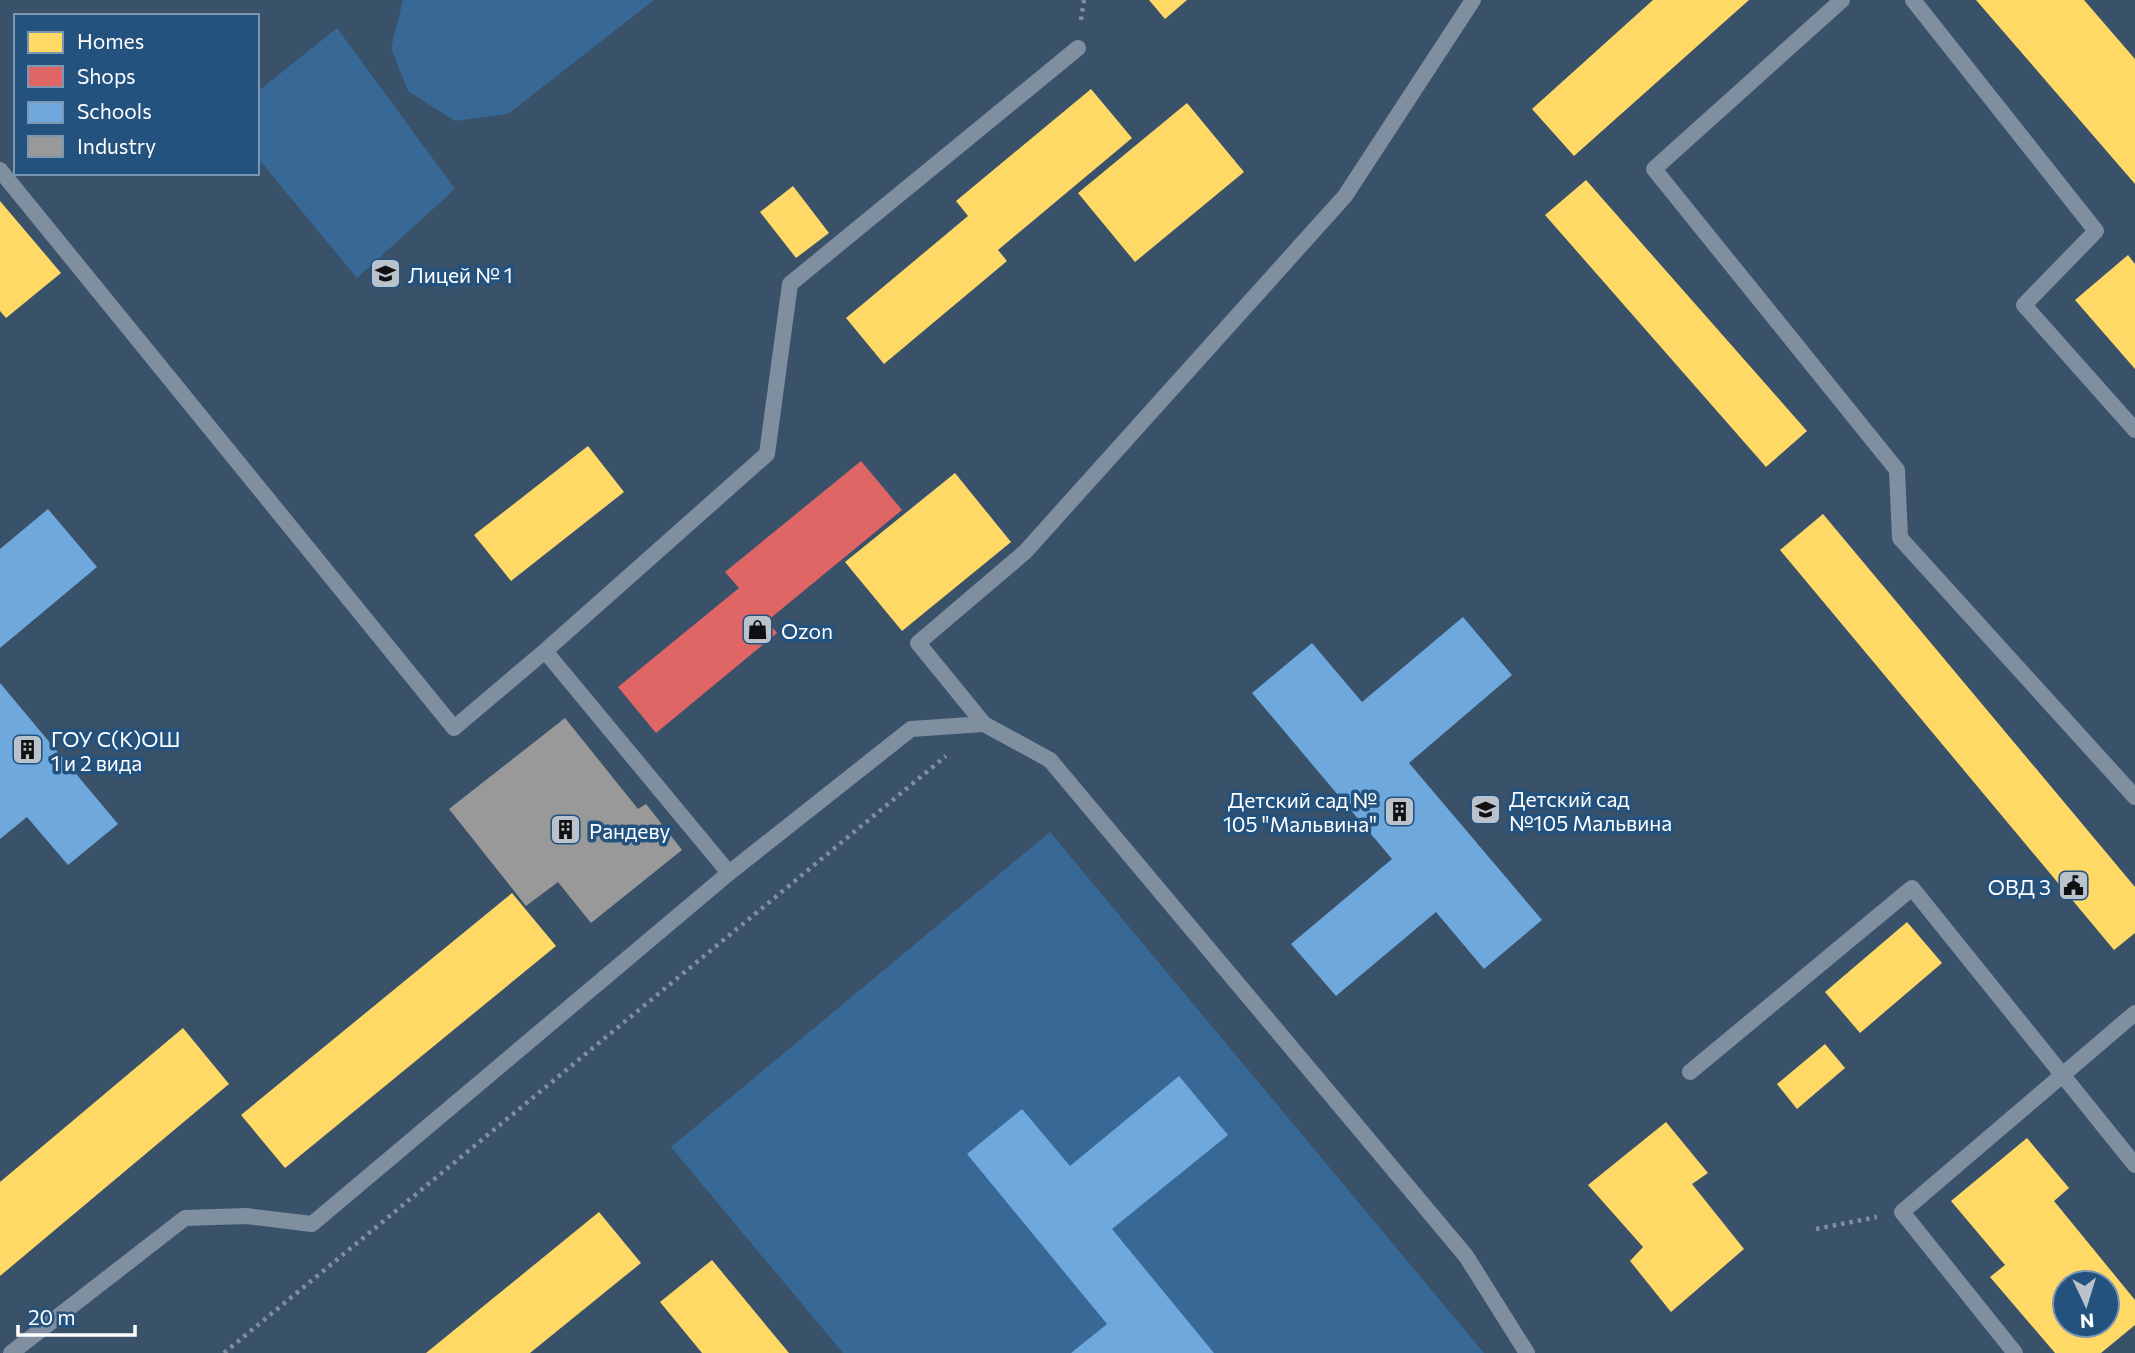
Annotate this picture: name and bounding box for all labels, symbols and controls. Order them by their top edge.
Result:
legend [14,14,259,175]
text: Homes [77,28,144,53]
text: Shops [77,63,136,88]
text: Schools [77,98,152,123]
text: Industry [77,133,156,158]
school or university icon: Лицей № 1 [368,257,402,291]
place label: Лицей № 1 [408,262,513,287]
shop icon: Ozon [741,613,775,647]
place label: Ozon [781,618,833,643]
place label: ГОУ С(К)ОШ 1 и 2 вида [51,726,180,775]
building icon: ГОУ С(К)ОШ 1 и 2 вида [11,733,45,767]
place label: Детский сад №105 Мальвина [1509,786,1672,835]
place label: Детский сад № 105 "Мальвина" [1223,787,1377,836]
school or university icon: Детский сад №105 Мальвина [1469,793,1503,827]
building icon: Детский сад № 105 "Мальвина" [1383,794,1417,828]
building icon: Рандеву [549,813,583,847]
place label: Рандеву [589,818,670,843]
public building icon: ОВД 3 [2057,869,2091,903]
place label: ОВД 3 [1988,874,2051,899]
north arrow [2051,1269,2121,1339]
scale bar [18,1294,135,1338]
text: 20 m [28,1304,76,1329]
text: N [2079,1309,2095,1333]

